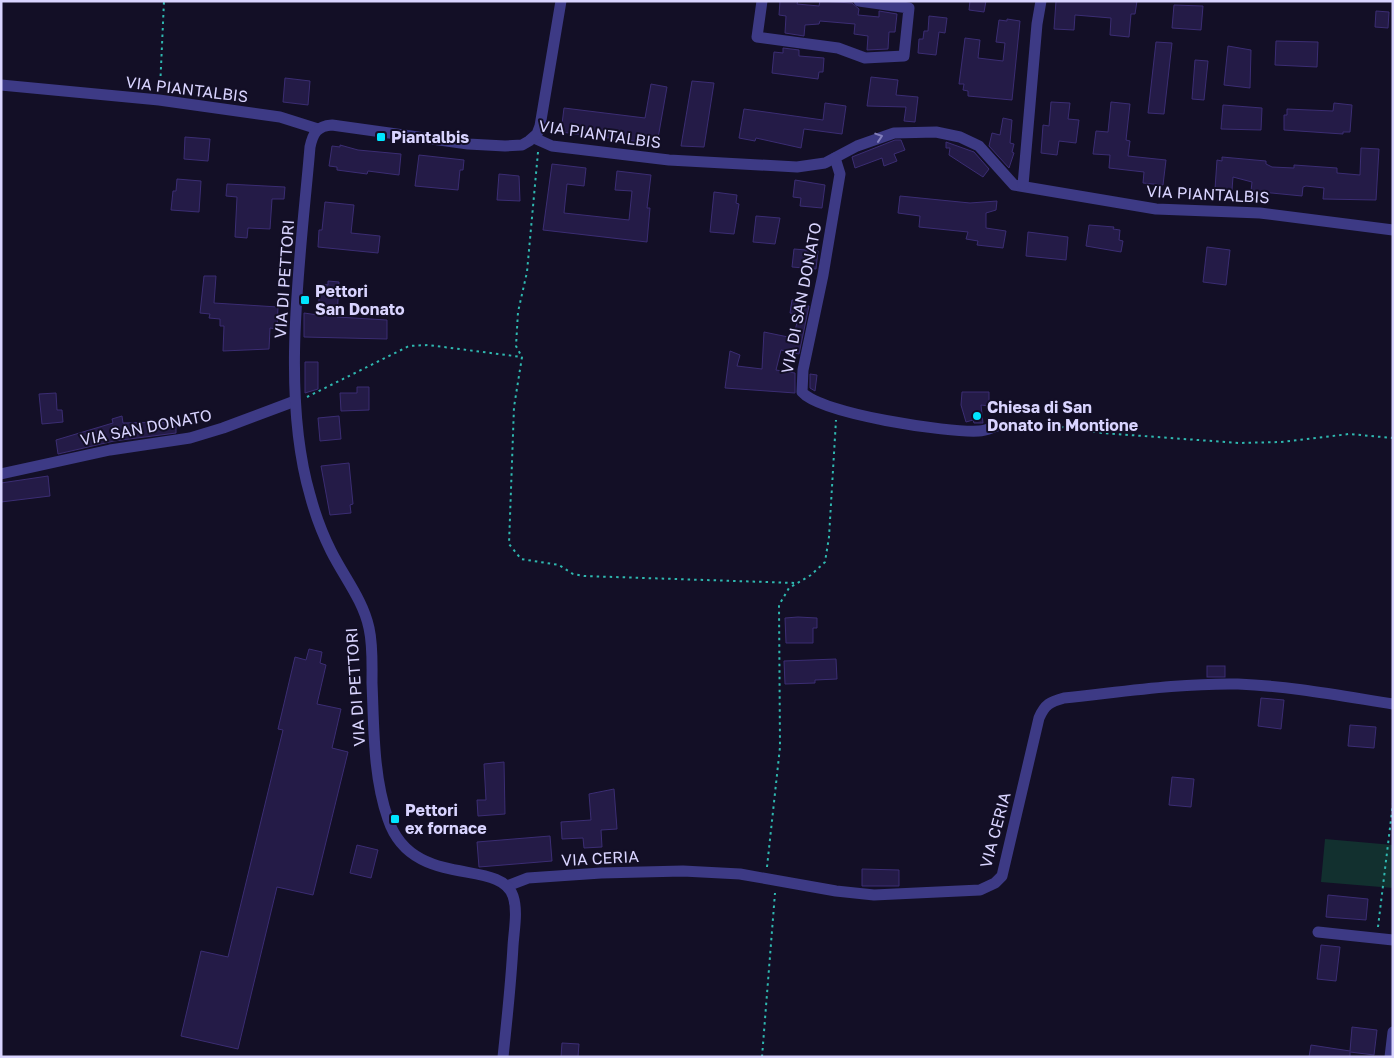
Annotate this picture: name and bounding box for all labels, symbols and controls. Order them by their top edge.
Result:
street label: VIA PIANTALBIS [125,72,249,106]
street label: VIA PIANTALBIS [538,116,662,152]
place label: Piantalbis [391,127,469,147]
marker: Piantalbis [375,131,387,143]
one-way arrow [874,133,883,143]
street label: VIA PIANTALBIS [1146,181,1270,207]
street label: VIA DI PETTORI [270,219,298,339]
street label: VIA DI SAN DONATO [777,221,825,375]
place label: Pettori San Donato [315,281,405,319]
marker: Pettori San Donato [299,294,311,306]
place label: Chiesa di San Donato in Montione [987,397,1138,435]
street label: VIA SAN DONATO [79,404,213,450]
marker: Chiesa di San Donato in Montione [971,410,983,422]
street label: VIA DI PETTORI [341,627,369,747]
street label: VIA CERIA [975,790,1015,870]
place label: Pettori ex fornace [405,800,487,838]
marker: Pettori ex fornace [389,813,401,825]
street label: VIA CERIA [561,846,640,870]

